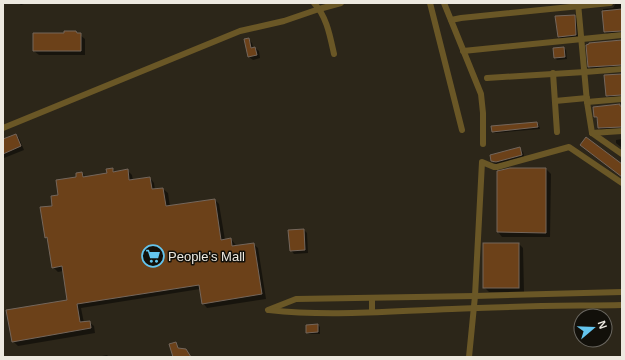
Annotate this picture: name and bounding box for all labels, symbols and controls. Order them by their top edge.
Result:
supermarket icon: People's Mall [140,243,166,269]
place label: People's Mall [168,249,245,264]
north arrow [573,308,613,348]
text: N [595,319,609,331]

